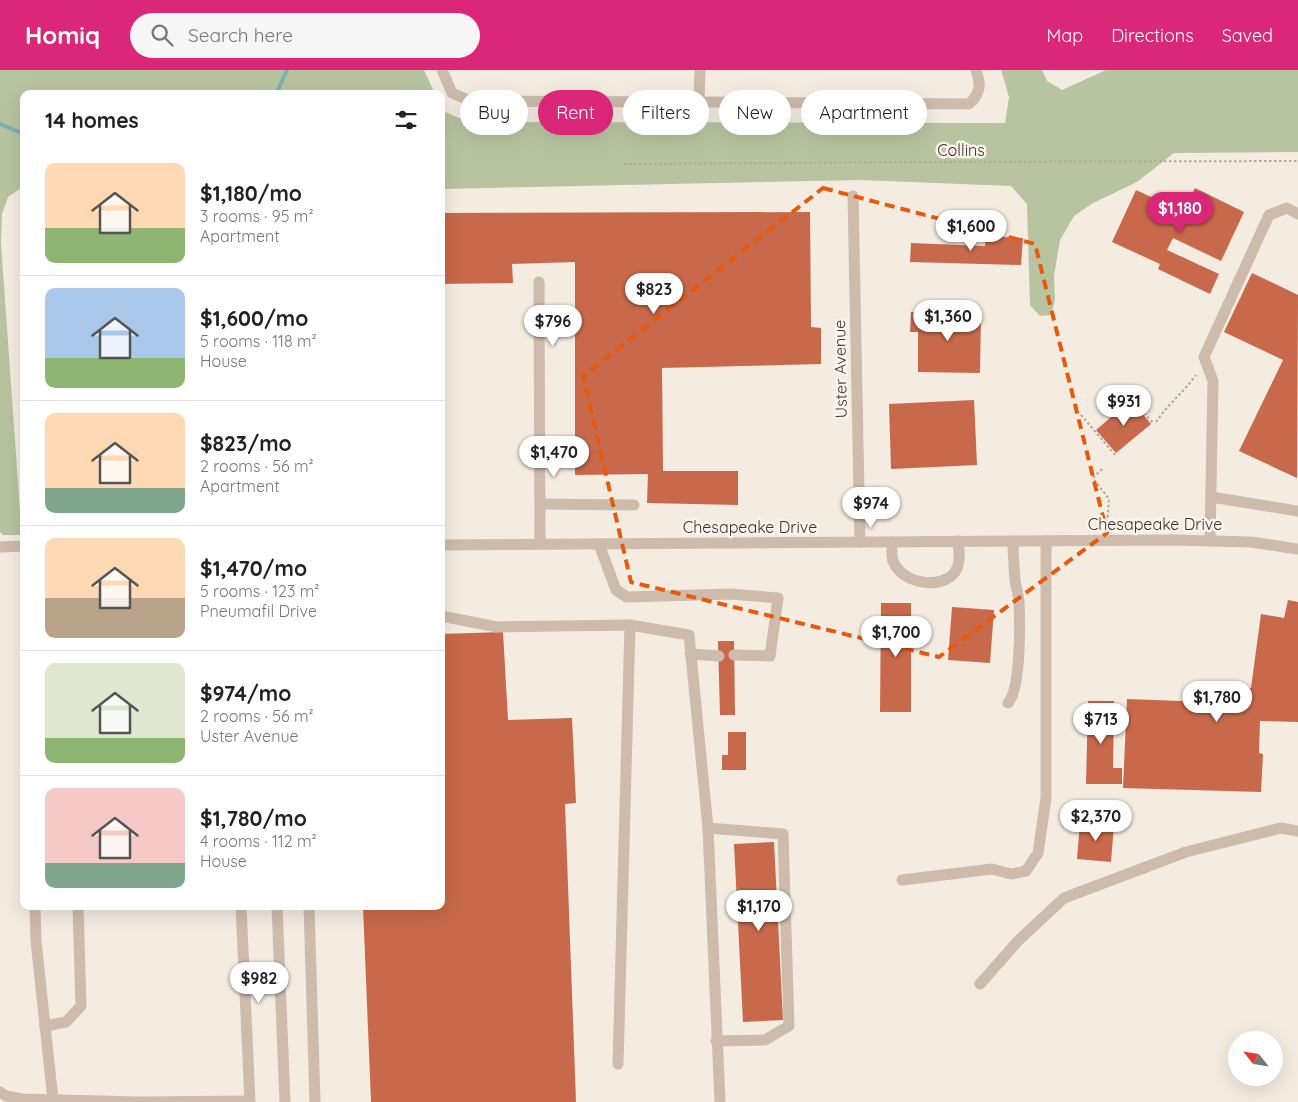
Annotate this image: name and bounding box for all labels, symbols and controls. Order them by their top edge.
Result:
search box [130,13,480,58]
text: Homiq [25,20,100,50]
icon: search [148,21,176,49]
text: Search here [188,23,293,47]
text: Map [1046,24,1083,47]
text: Directions [1111,24,1194,47]
text: Saved [1222,24,1273,47]
chip: Buy [460,90,528,135]
chip: Rent [538,90,613,135]
chip: Filters [623,90,709,135]
chip: New [719,90,791,135]
chip: Apartment [801,90,927,135]
icon: filters [392,106,420,134]
text: 14 homes [45,107,139,133]
street label: Collins [937,140,985,160]
text: $1,180/mo [200,180,302,206]
icon: home [85,183,145,243]
pin: $1,180 [1139,191,1221,234]
text: $1,180 [1158,198,1202,218]
text: 3 rooms · 95 m² [200,206,314,226]
pin: $1,600 [930,210,1012,252]
text: $1,600 [947,216,995,236]
text: Apartment [200,226,280,246]
pin: $823 [624,272,684,315]
text: $823 [636,279,672,299]
pin: $1,360 [907,300,989,342]
pin: $796 [523,304,583,347]
text: $1,600/mo [200,305,308,331]
text: $1,360 [924,306,972,326]
icon: home [85,308,145,368]
text: $796 [535,311,571,331]
street label: Uster Avenue [829,320,851,418]
text: 5 rooms · 118 m² [200,331,317,351]
text: House [200,351,247,371]
pin: $931 [1094,384,1154,427]
text: $931 [1107,391,1141,411]
text: $823/mo [200,430,292,456]
icon: home [85,433,145,493]
pin: $1,470 [513,436,595,478]
text: $1,470 [530,442,578,462]
text: 2 rooms · 56 m² [200,456,314,476]
text: Apartment [200,476,280,496]
pin: $974 [841,486,901,529]
text: $974 [853,493,889,513]
street label: Chesapeake Drive [1088,514,1222,534]
street label: Chesapeake Drive [683,517,817,537]
text: $1,470/mo [200,555,307,581]
icon: home [85,558,145,618]
text: 5 rooms · 123 m² [200,581,319,601]
text: Pneumafil Drive [200,601,317,621]
pin: $1,700 [855,616,937,658]
text: $1,700 [872,622,920,642]
text: $974/mo [200,680,291,706]
pin: $1,780 [1176,680,1258,723]
icon: home [85,683,145,743]
text: $1,780 [1193,687,1241,707]
pin: $713 [1071,702,1131,745]
text: 2 rooms · 56 m² [200,706,314,726]
text: $713 [1084,709,1118,729]
text: Uster Avenue [200,726,299,746]
pin: $2,370 [1055,800,1137,842]
text: $1,780/mo [200,805,307,831]
text: $2,370 [1071,806,1121,826]
icon: home [85,808,145,868]
text: 4 rooms · 112 m² [200,831,317,851]
text: House [200,851,247,871]
pin: $1,170 [718,890,800,932]
text: $1,170 [737,896,781,916]
pin: $982 [229,962,289,1004]
text: $982 [241,968,277,988]
north arrow [1228,1031,1282,1086]
map controls [1228,1031,1283,1086]

